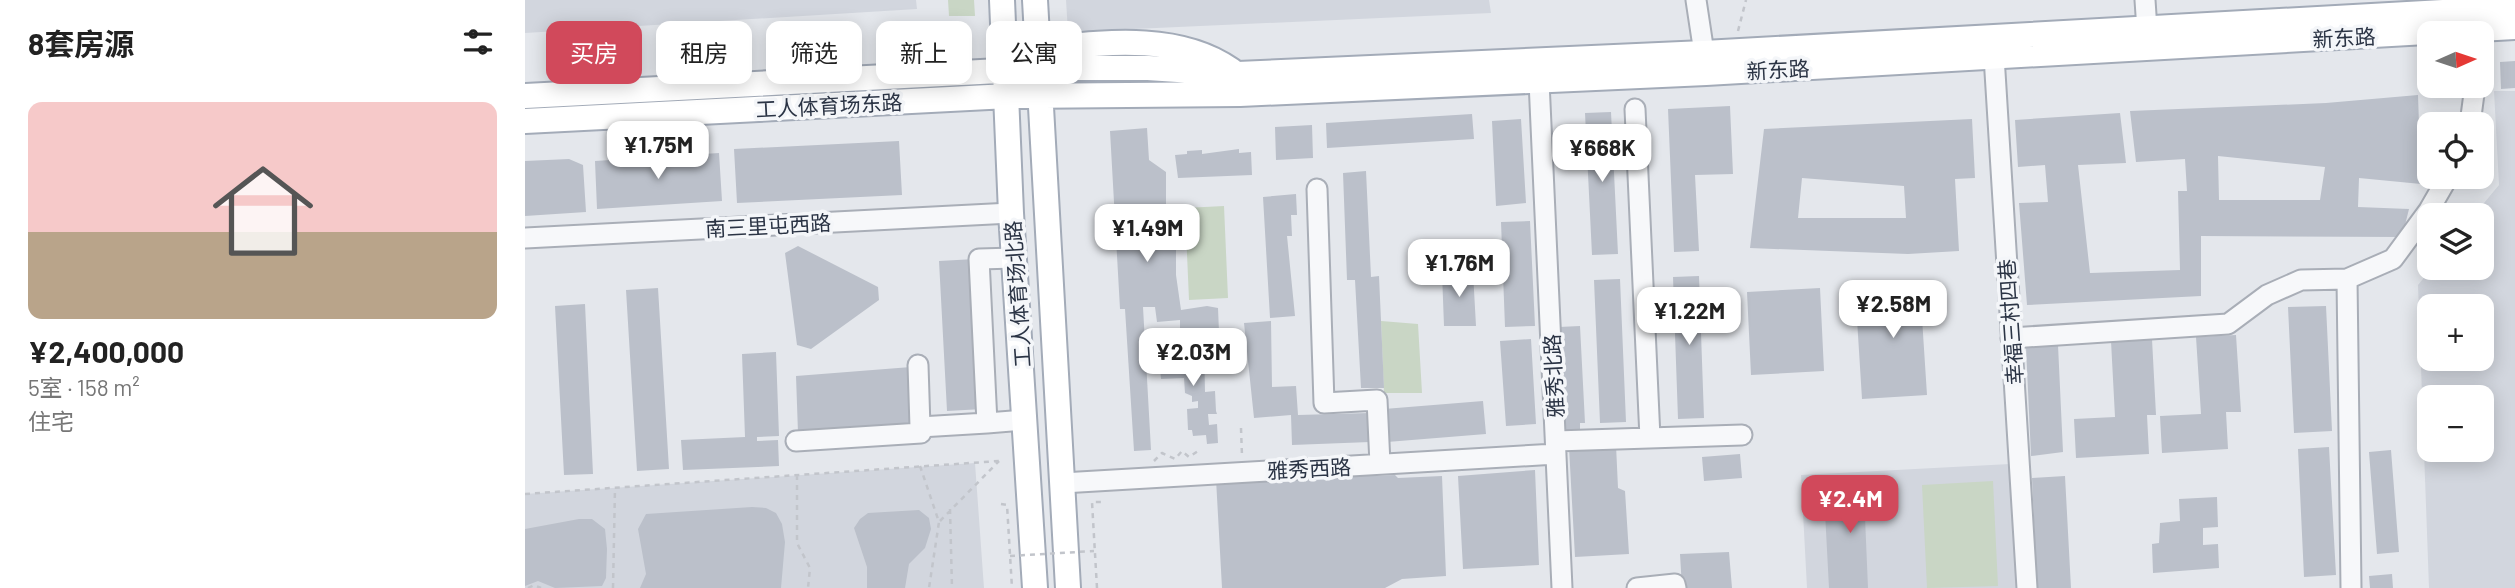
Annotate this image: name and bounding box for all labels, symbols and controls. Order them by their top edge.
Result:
chip: 买房 [546,21,642,84]
chip: 租房 [656,21,752,84]
chip: 筛选 [766,21,862,84]
chip: 新上 [876,21,972,84]
chip: 公寓 [986,21,1082,84]
north arrow [2417,21,2494,98]
map controls [2417,21,2494,462]
icon: filters [459,23,497,61]
street label: 新东路 [2312,23,2376,51]
text: 8套房源 [28,25,134,61]
street label: 新东路 [1746,55,1810,83]
street label: 工人体育场东路 [755,89,903,121]
button: locate [2417,112,2494,189]
pin: ¥1.75M [601,122,715,181]
pin: ¥668K [1553,124,1651,184]
text: ¥1.75M [623,130,693,158]
text: ¥668K [1568,133,1636,161]
icon: home [200,148,326,274]
button: layers [2417,203,2494,280]
pin: ¥1.49M [1090,204,1204,264]
street label: 南三里屯西路 [704,209,832,241]
text: ¥1.49M [1111,213,1183,241]
street label: 工人体育场北路 [999,220,1035,368]
pin: ¥1.76M [1402,240,1516,299]
text: ¥1.76M [1424,248,1494,276]
street label: 幸福三村四巷 [1993,258,2027,386]
pin: ¥2.58M [1836,280,1950,340]
pin: ¥1.22M [1632,288,1746,347]
text: ¥2.58M [1855,289,1931,317]
button: + [2417,294,2494,371]
text: ¥1.22M [1653,296,1725,324]
pin: ¥2.03M [1136,328,1250,388]
text: ¥2,400,000 [28,333,184,369]
street label: 雅秀北路 [1538,333,1568,419]
text: ¥2.03M [1155,337,1231,365]
text: 5室 · 158 m² [28,373,140,401]
button: − [2417,385,2494,462]
text: 住宅 [28,407,74,435]
street label: 雅秀西路 [1266,453,1352,483]
pin: ¥2.4M [1801,476,1899,535]
text: ¥2.4M [1817,484,1883,512]

